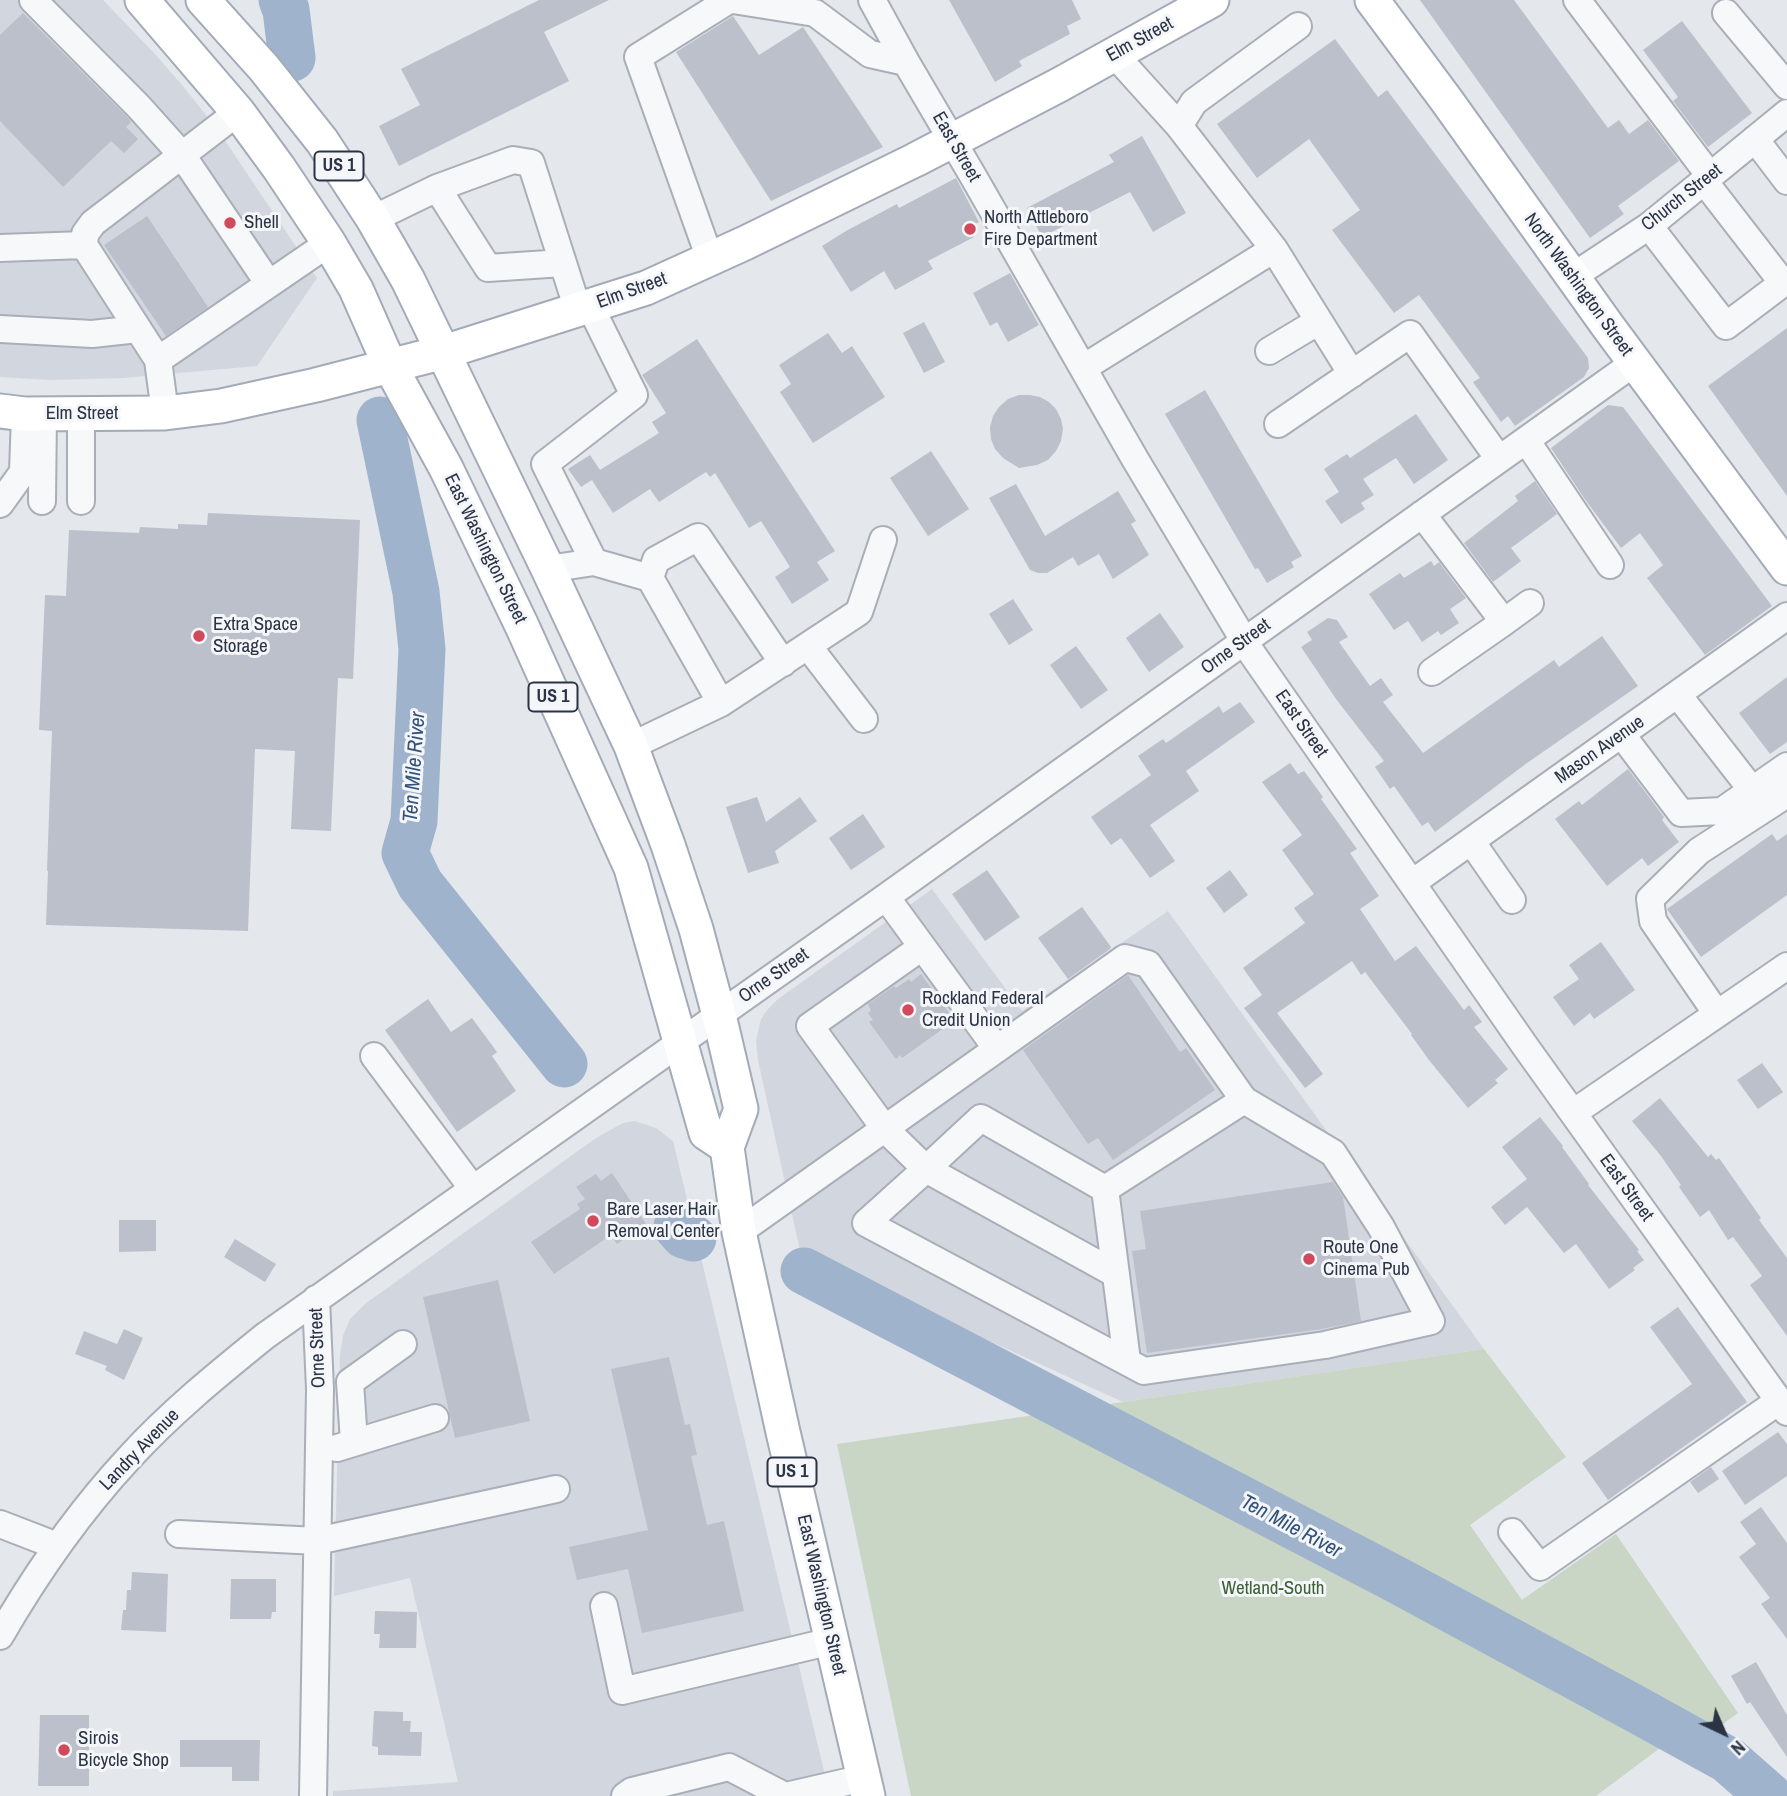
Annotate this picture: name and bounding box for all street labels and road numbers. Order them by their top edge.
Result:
street label: Elm Street [1103,12,1177,68]
street label: East Street [927,108,985,186]
road number: US 1 [314,152,364,181]
street label: Church Street [1637,159,1727,237]
street label: North Washington Street [1519,209,1637,361]
street label: Elm Street [594,268,670,314]
street label: Elm Street [46,403,118,425]
street label: East Washington Street [439,470,531,628]
street label: Orne Street [1197,614,1275,680]
road number: US 1 [528,682,578,712]
street label: East Street [1270,686,1332,762]
street label: Mason Avenue [1551,711,1649,789]
street label: Orne Street [734,944,814,1008]
street label: East Street [1594,1150,1658,1226]
street label: Orne Street [305,1307,331,1389]
street label: Landry Avenue [95,1404,185,1496]
road number: US 1 [768,1457,816,1486]
street label: East Washington Street [791,1513,851,1677]

